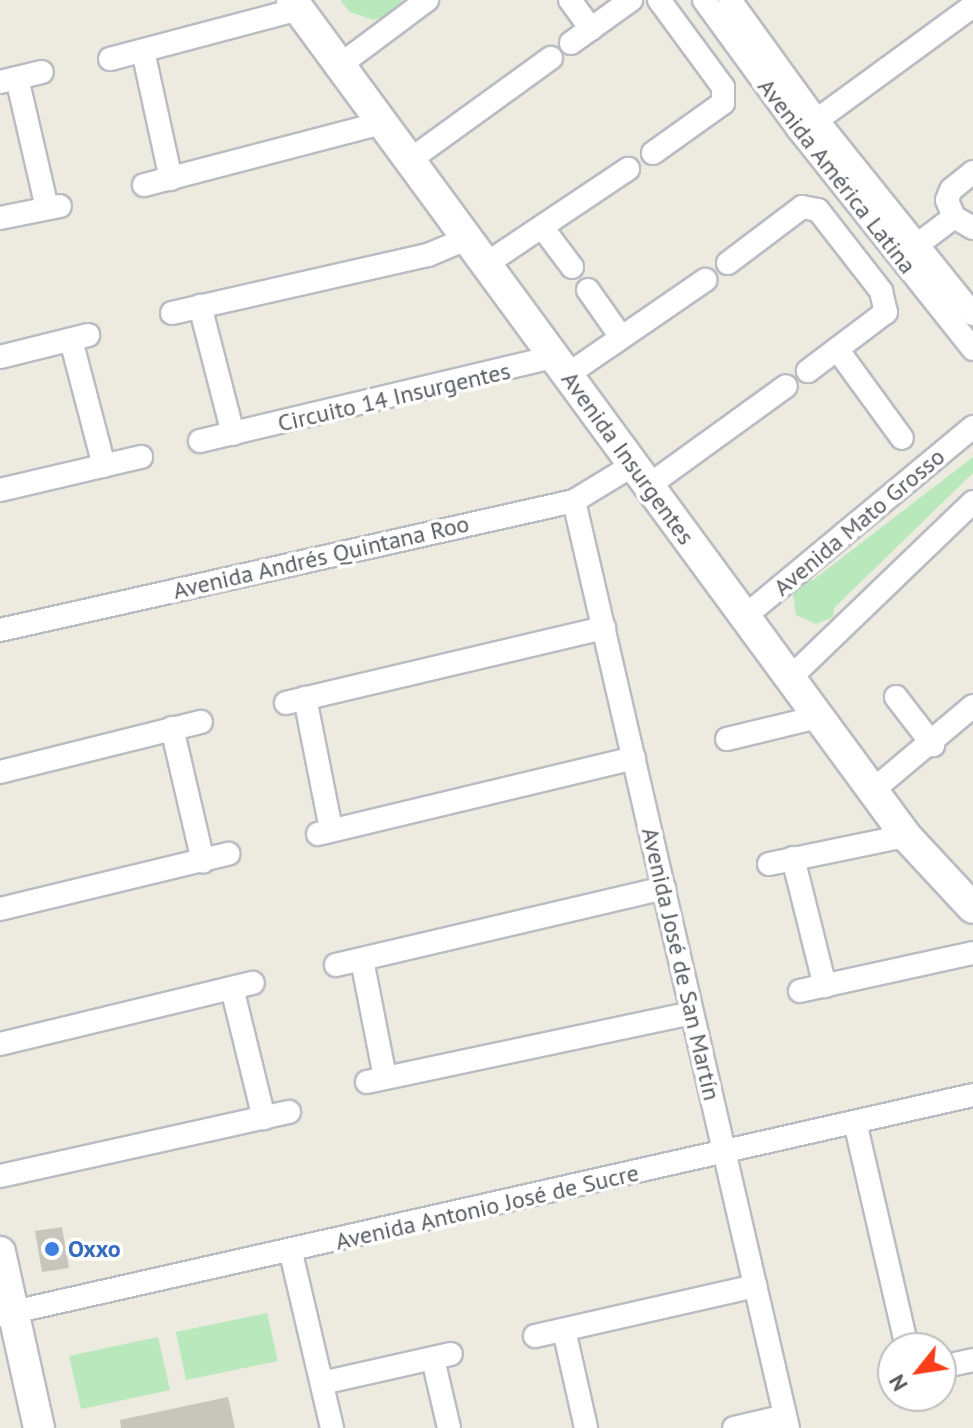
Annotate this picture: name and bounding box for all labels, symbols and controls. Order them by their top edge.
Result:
street label: Avenida América Latina [752,72,922,280]
street label: Circuito 14 Insurgentes [275,356,513,438]
street label: Avenida Insurgentes [555,366,701,550]
street label: Avenida Mato Grosso [768,442,950,602]
street label: Avenida Andrés Quintana Roo [170,509,472,605]
street label: Avenida José de San Martín [636,825,726,1103]
street label: Avenida Antonio José de Sucre [332,1158,642,1256]
place label: Oxxo [68,1235,121,1263]
marker: Oxxo [43,1240,61,1258]
north arrow [877,1332,957,1412]
text: N [882,1370,914,1396]

